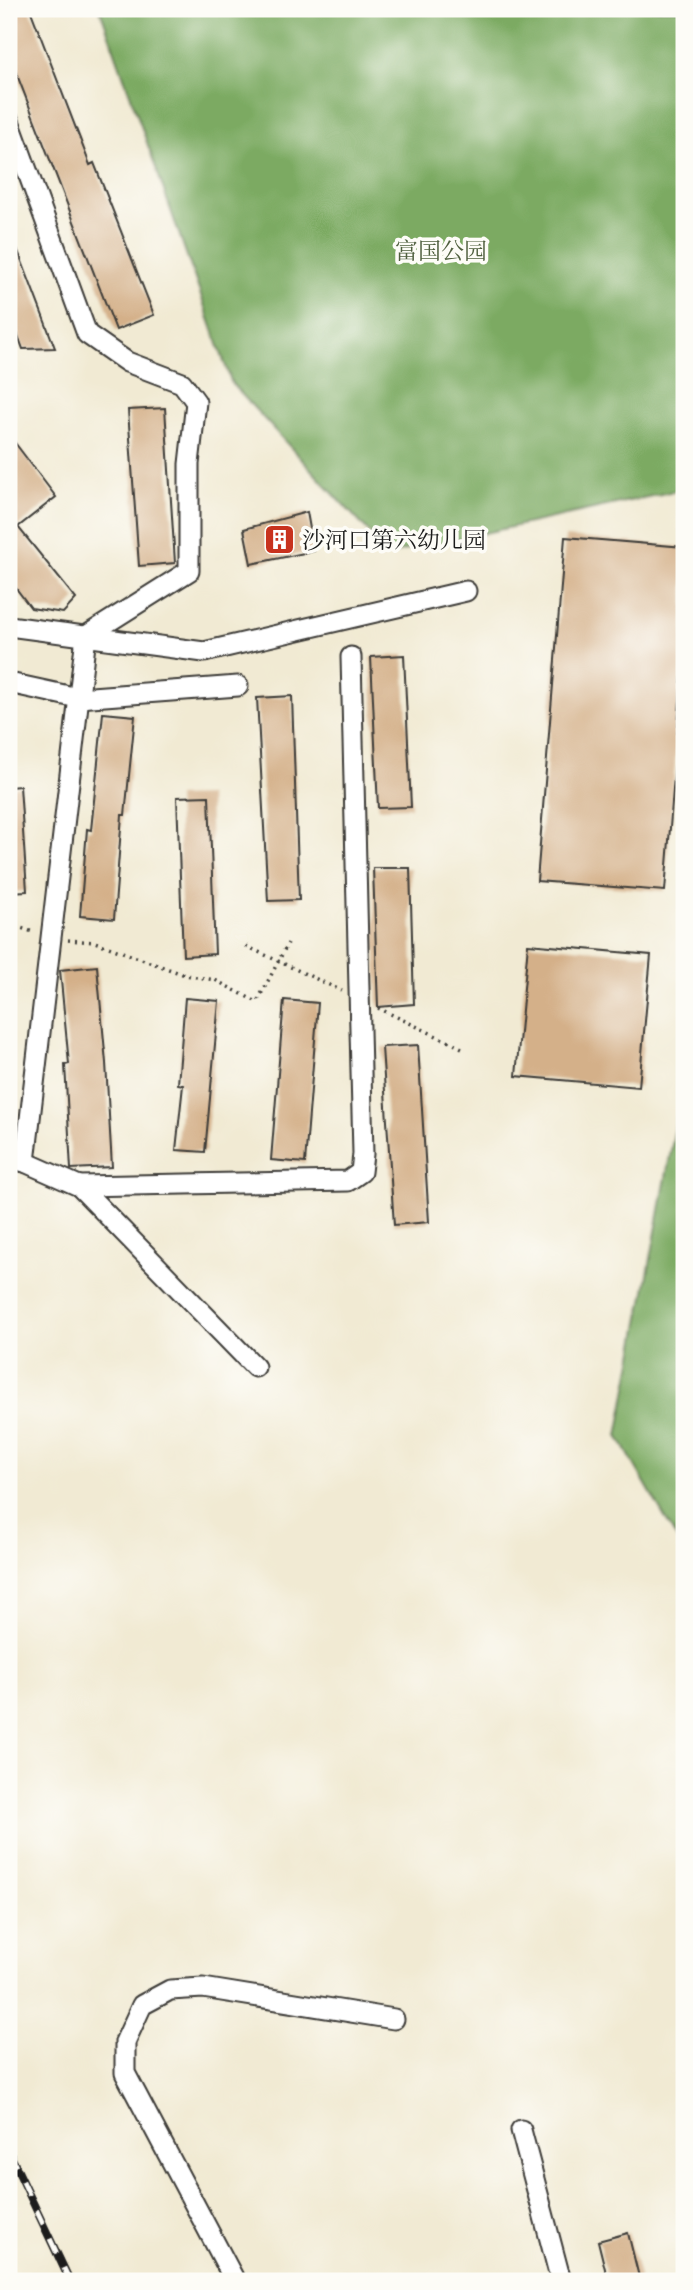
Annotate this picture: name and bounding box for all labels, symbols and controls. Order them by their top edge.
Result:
park label: 富国公园 [395,237,487,266]
building icon: 沙河口第六幼儿园 [262,523,296,557]
place label: 沙河口第六幼儿园 [302,526,486,555]

